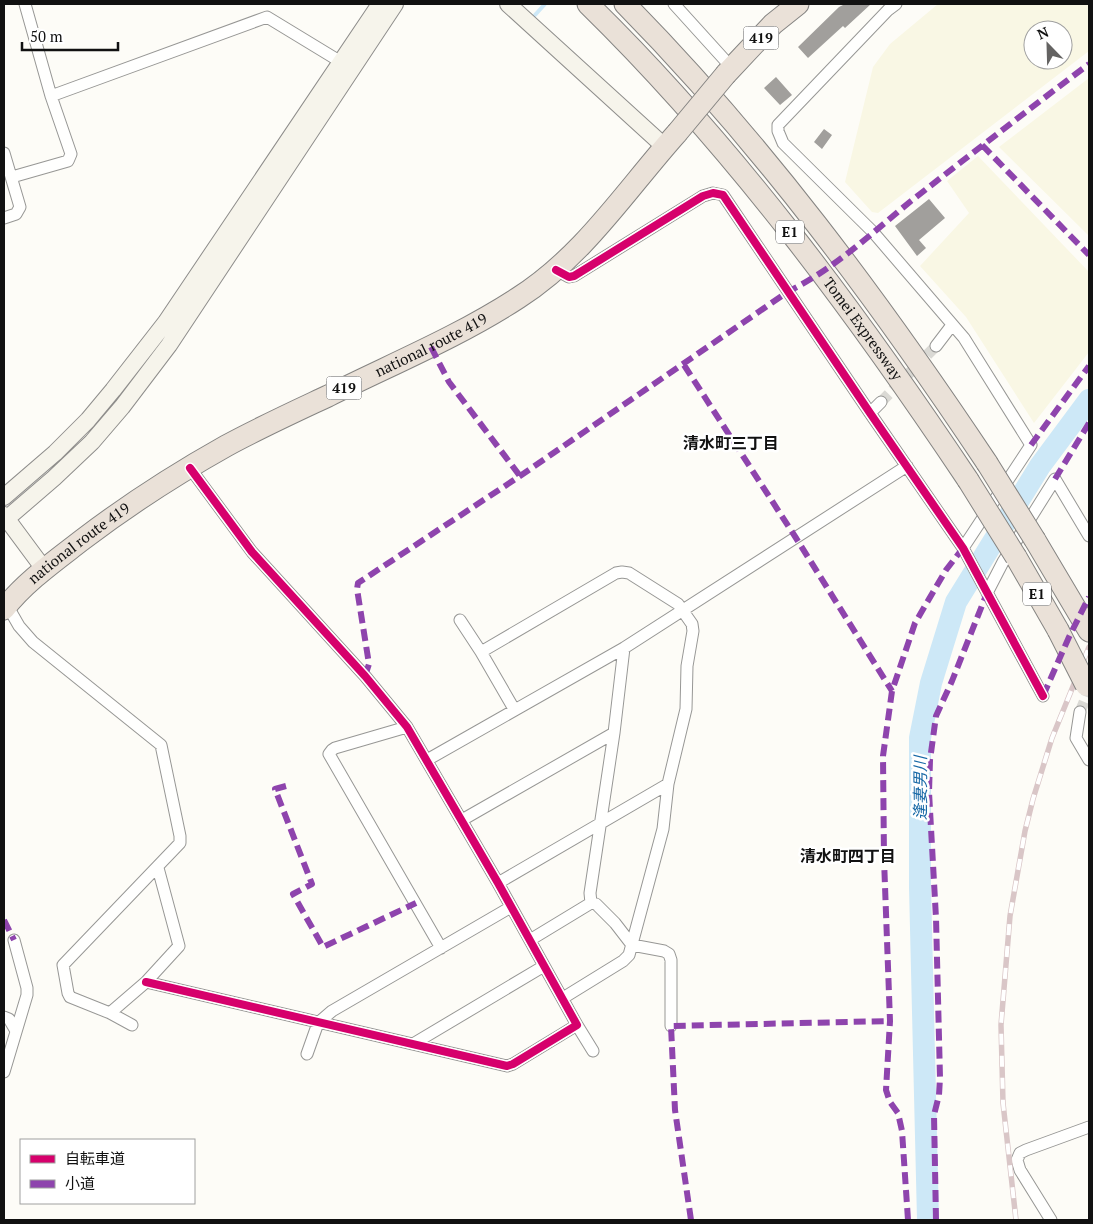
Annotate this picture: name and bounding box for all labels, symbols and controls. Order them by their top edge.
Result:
scale bar [22,20,119,52]
north arrow [1023,20,1073,70]
text: N [1034,22,1052,43]
text: 50 m [30,26,63,46]
road number: 419 [744,26,778,49]
road number: E1 [776,220,804,243]
street label: Tomei Expressway [819,273,908,384]
street label: national route 419 [371,308,490,381]
road number: 419 [326,376,362,399]
district label: 清水町三丁目 [683,432,779,454]
street label: national route 419 [23,497,133,588]
road number: E1 [1023,582,1051,606]
water label: 逢妻男川 [909,754,931,820]
district label: 清水町四丁目 [800,845,896,867]
legend [20,1139,195,1204]
text: 自転車道 [65,1148,125,1168]
text: 小道 [65,1173,95,1193]

